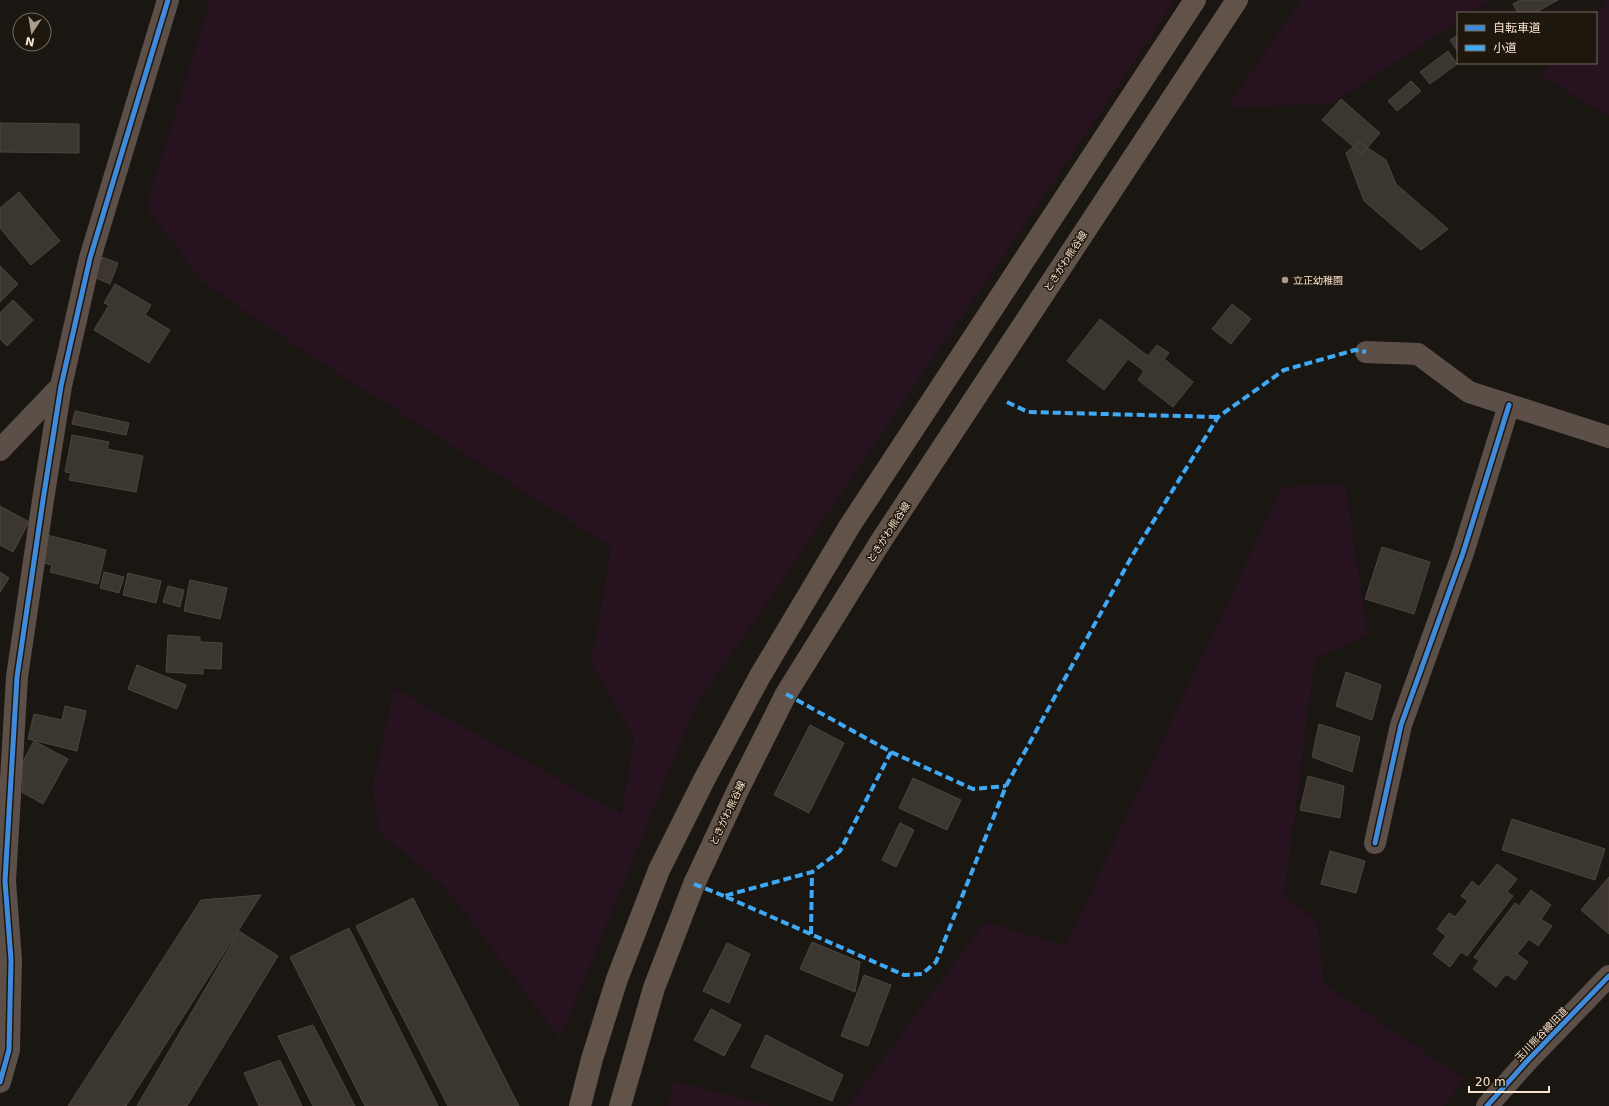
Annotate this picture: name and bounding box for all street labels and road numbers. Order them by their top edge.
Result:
street label: ときがわ熊谷線 [1042,229,1089,294]
street label: ときがわ熊谷線 [865,500,912,565]
street label: ときがわ熊谷線 [708,779,747,847]
street label: 玉川熊谷線旧道 [1513,1005,1570,1063]

